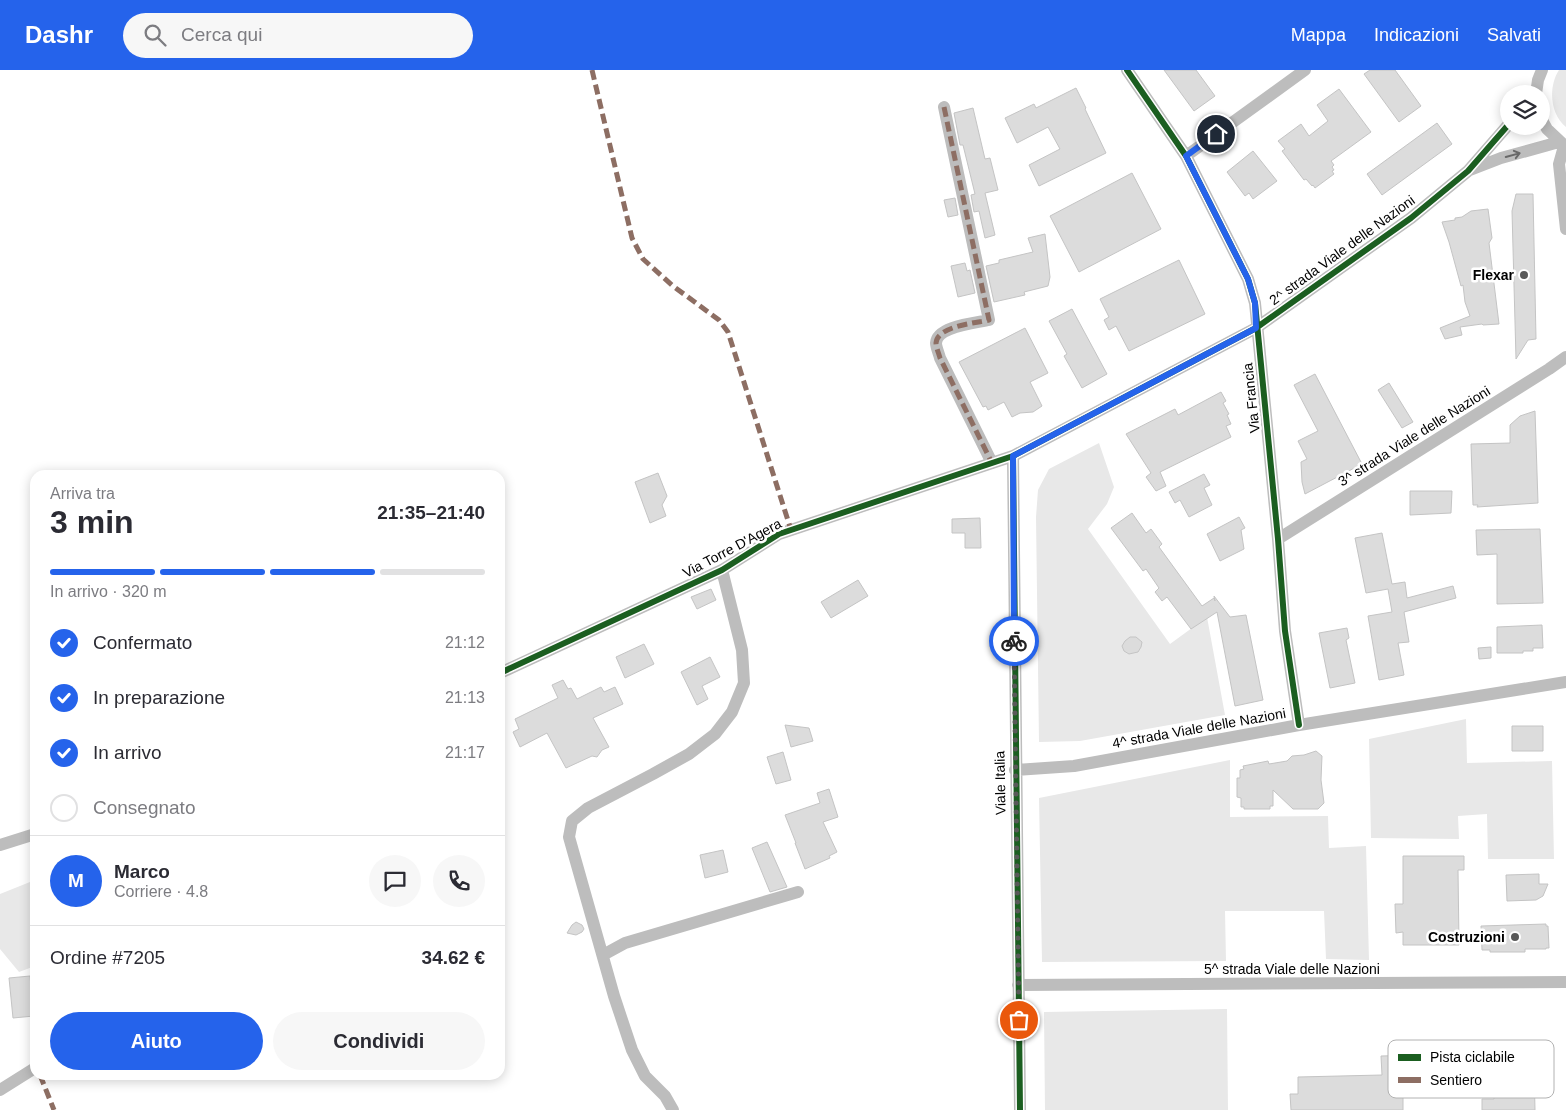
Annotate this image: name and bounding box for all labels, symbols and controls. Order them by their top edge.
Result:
search box [123,13,473,58]
text: Dashr [25,21,93,48]
icon: search [141,21,169,49]
text: Cerca qui [181,24,262,45]
text: Mappa [1291,25,1346,45]
text: Indicazioni [1374,25,1459,45]
text: Salvati [1487,25,1541,45]
map controls [1500,85,1550,135]
button: layers [1500,85,1550,135]
pin [1195,113,1237,155]
icon: home [1202,120,1230,148]
one-way arrow [1504,149,1520,159]
street label: 2^ strada Viale delle Nazioni [1266,192,1418,308]
place label: Flexar [1473,267,1515,283]
marker: Flexar [1518,269,1530,281]
street label: Via Francia [1239,362,1263,434]
street label: 3^ strada Viale delle Nazioni [1335,383,1493,489]
text: Arriva tra [50,485,115,502]
text: 21:35–21:40 [377,502,485,523]
text: 3 min [50,504,134,540]
street label: Via Torre D'Agera [680,515,784,581]
text: In arrivo · 320 m [50,583,166,600]
courier [989,616,1039,666]
icon: bike [1000,627,1028,655]
icon: check [50,629,78,657]
text: Confermato [93,632,192,653]
text: 21:12 [445,634,485,651]
icon: check [50,684,78,712]
text: In preparazione [93,687,225,708]
text: 21:13 [445,689,485,706]
street label: 4^ strada Viale delle Nazioni [1111,705,1287,751]
icon: check [50,739,78,767]
text: In arrivo [93,742,162,763]
text: 21:17 [445,744,485,761]
street label: Viale Italia [991,750,1009,815]
text: Consegnato [93,797,195,818]
button: chat [369,855,421,907]
button: phone [433,855,485,907]
text: Marco [114,861,170,882]
text: M [68,870,84,891]
text: Corriere · 4.8 [114,883,208,900]
place label: Costruzioni [1428,929,1505,945]
marker: Costruzioni [1509,931,1521,943]
text: Ordine #7205 [50,947,165,968]
text: 34.62 € [422,947,485,968]
street label: 5^ strada Viale delle Nazioni [1204,961,1380,977]
pin [998,999,1040,1041]
icon: bag [1005,1006,1033,1034]
button: Aiuto [50,1012,263,1070]
button: Condividi [273,1012,485,1070]
legend [1388,1040,1554,1098]
text: Pista ciclabile [1430,1049,1515,1065]
text: Sentiero [1430,1072,1482,1088]

